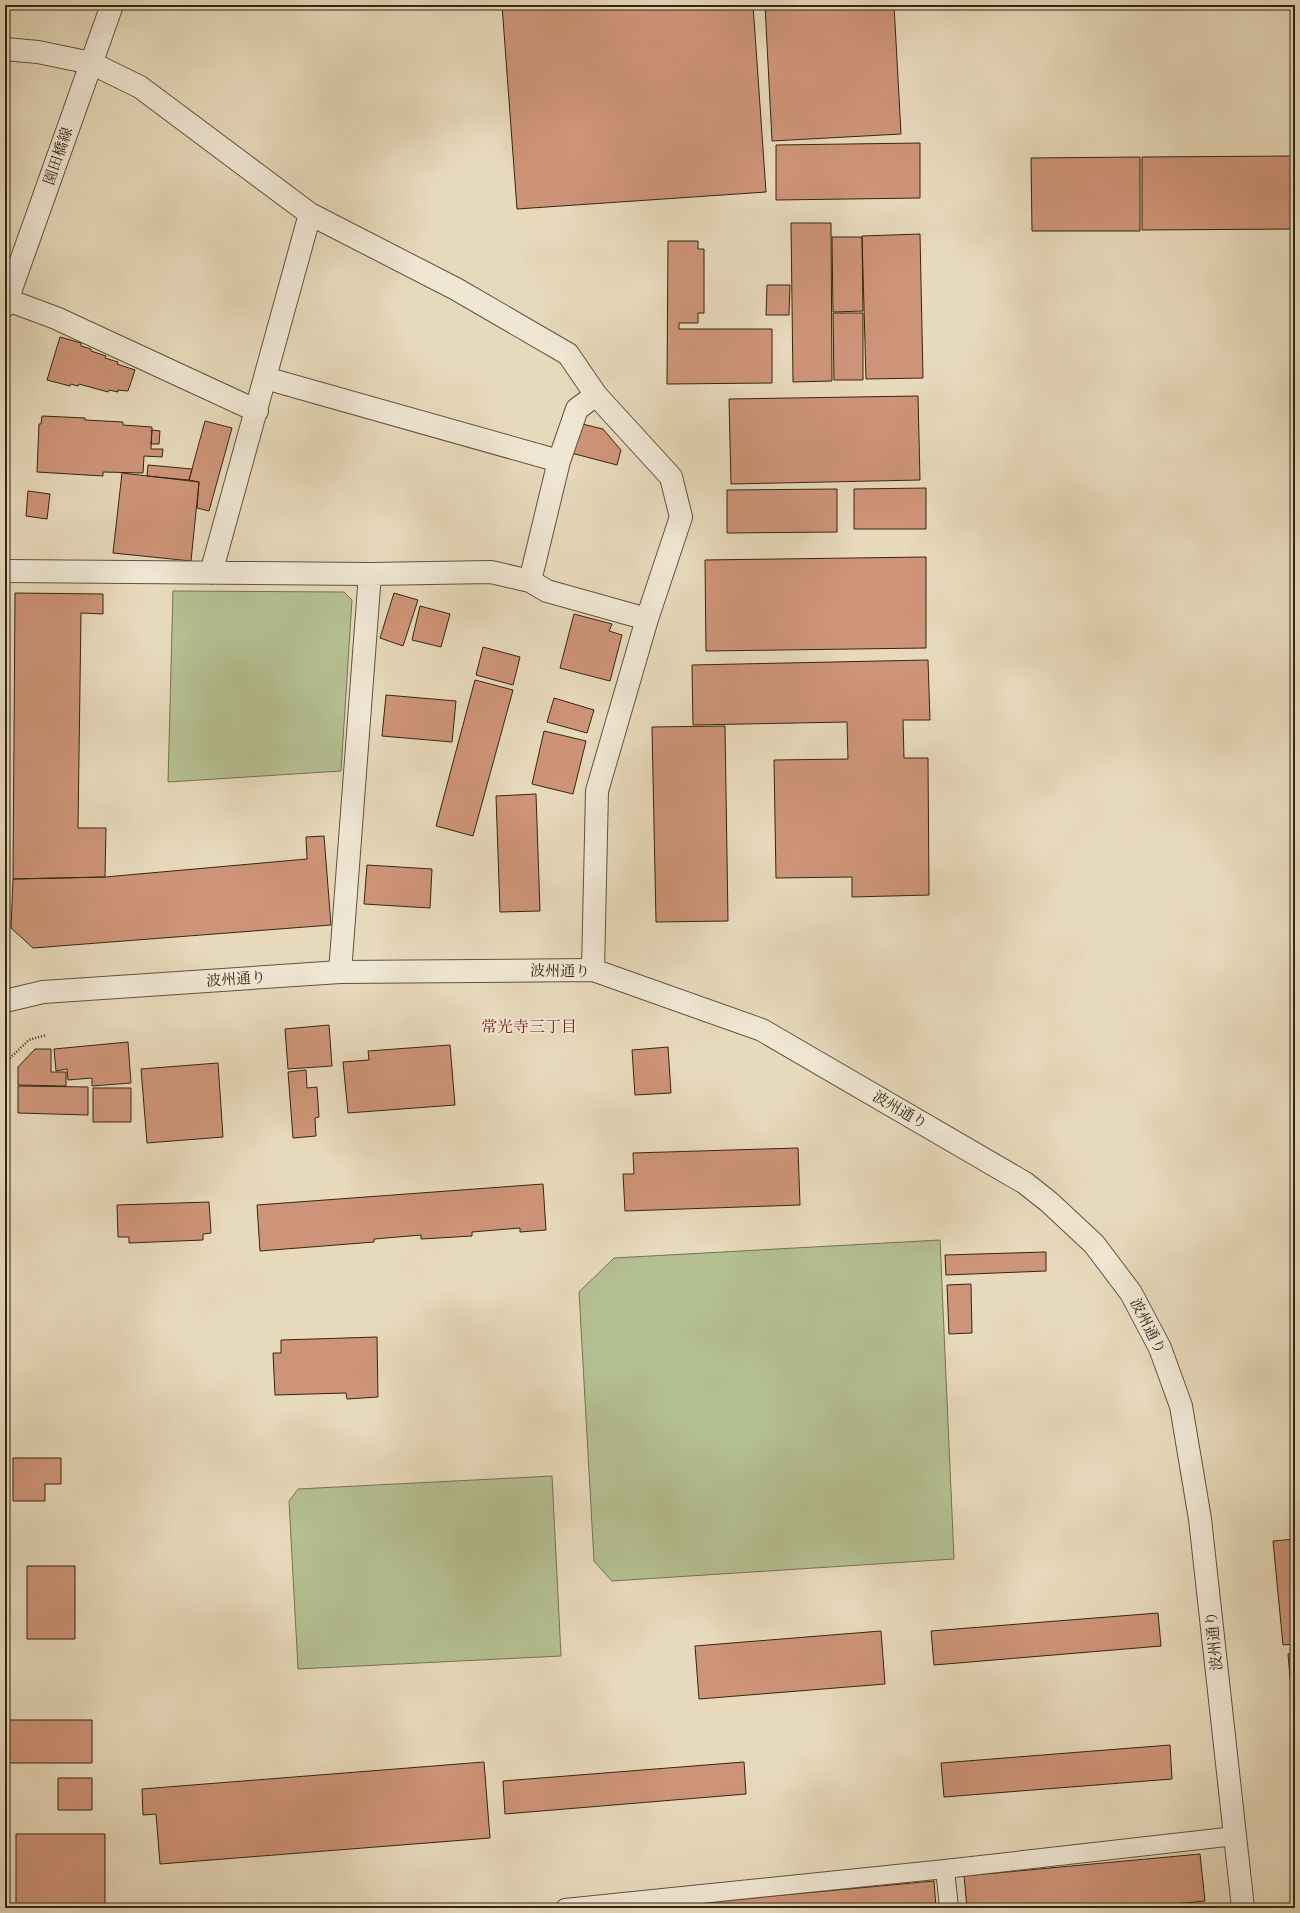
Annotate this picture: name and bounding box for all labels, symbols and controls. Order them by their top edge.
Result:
street label: 園田橋線 [40,125,77,188]
street label: 波州通り [530,961,590,982]
street label: 波州通り [205,968,267,991]
district label: 常光寺三丁目 [481,1017,577,1037]
street label: 波州通り [869,1087,930,1134]
street label: 波州通り [1125,1295,1170,1357]
street label: 波州通り [1202,1610,1227,1672]

